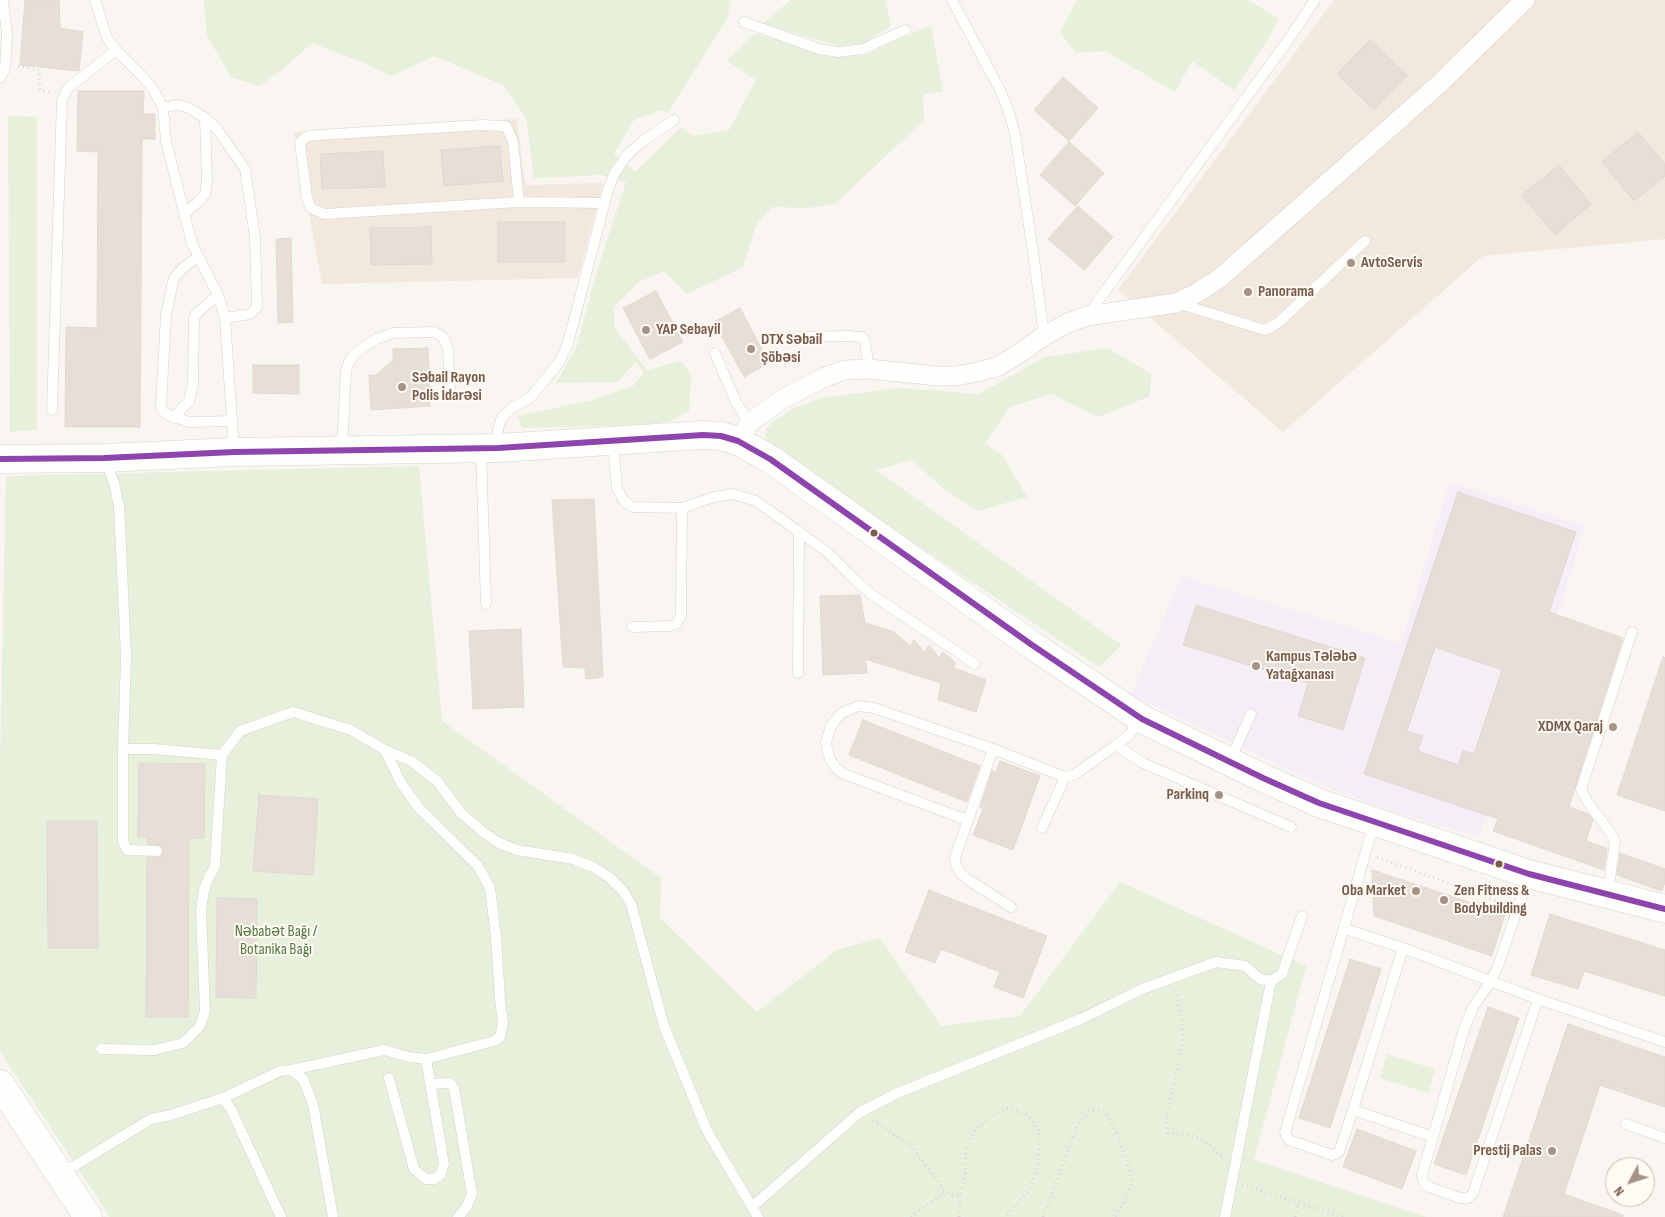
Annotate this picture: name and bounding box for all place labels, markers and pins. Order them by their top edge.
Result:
place label: AvtoServis [1361,253,1423,273]
marker: AvtoServis [1345,257,1357,269]
place label: Panorama [1258,282,1314,302]
marker: Panorama [1242,286,1254,298]
place label: YAP Sebayil [656,320,720,340]
marker: YAP Sebayil [640,324,652,336]
place label: DTX Səbail Şöbəsi [761,330,822,368]
marker: DTX Səbail Şöbəsi [745,343,757,355]
place label: Səbail Rayon Polis İdarəsi [412,368,485,406]
marker: Səbail Rayon Polis İdarəsi [396,381,408,393]
unlabelled marker [869,528,879,538]
place label: Kampus Tələbə Yatağxanası [1266,647,1357,685]
marker: Kampus Tələbə Yatağxanası [1250,660,1262,672]
place label: XDMX Qaraj [1538,717,1603,737]
marker: XDMX Qaraj [1607,721,1619,733]
place label: Parkinq [1166,785,1209,805]
marker: Parkinq [1213,789,1225,801]
unlabelled marker [1494,859,1504,869]
place label: Oba Market [1342,881,1406,901]
place label: Zen Fitness & Bodybuilding [1454,881,1530,919]
marker: Oba Market [1410,885,1422,897]
marker: Zen Fitness & Bodybuilding [1438,894,1450,906]
place label: Prestij Palas [1473,1141,1542,1161]
marker: Prestij Palas [1546,1145,1558,1157]

